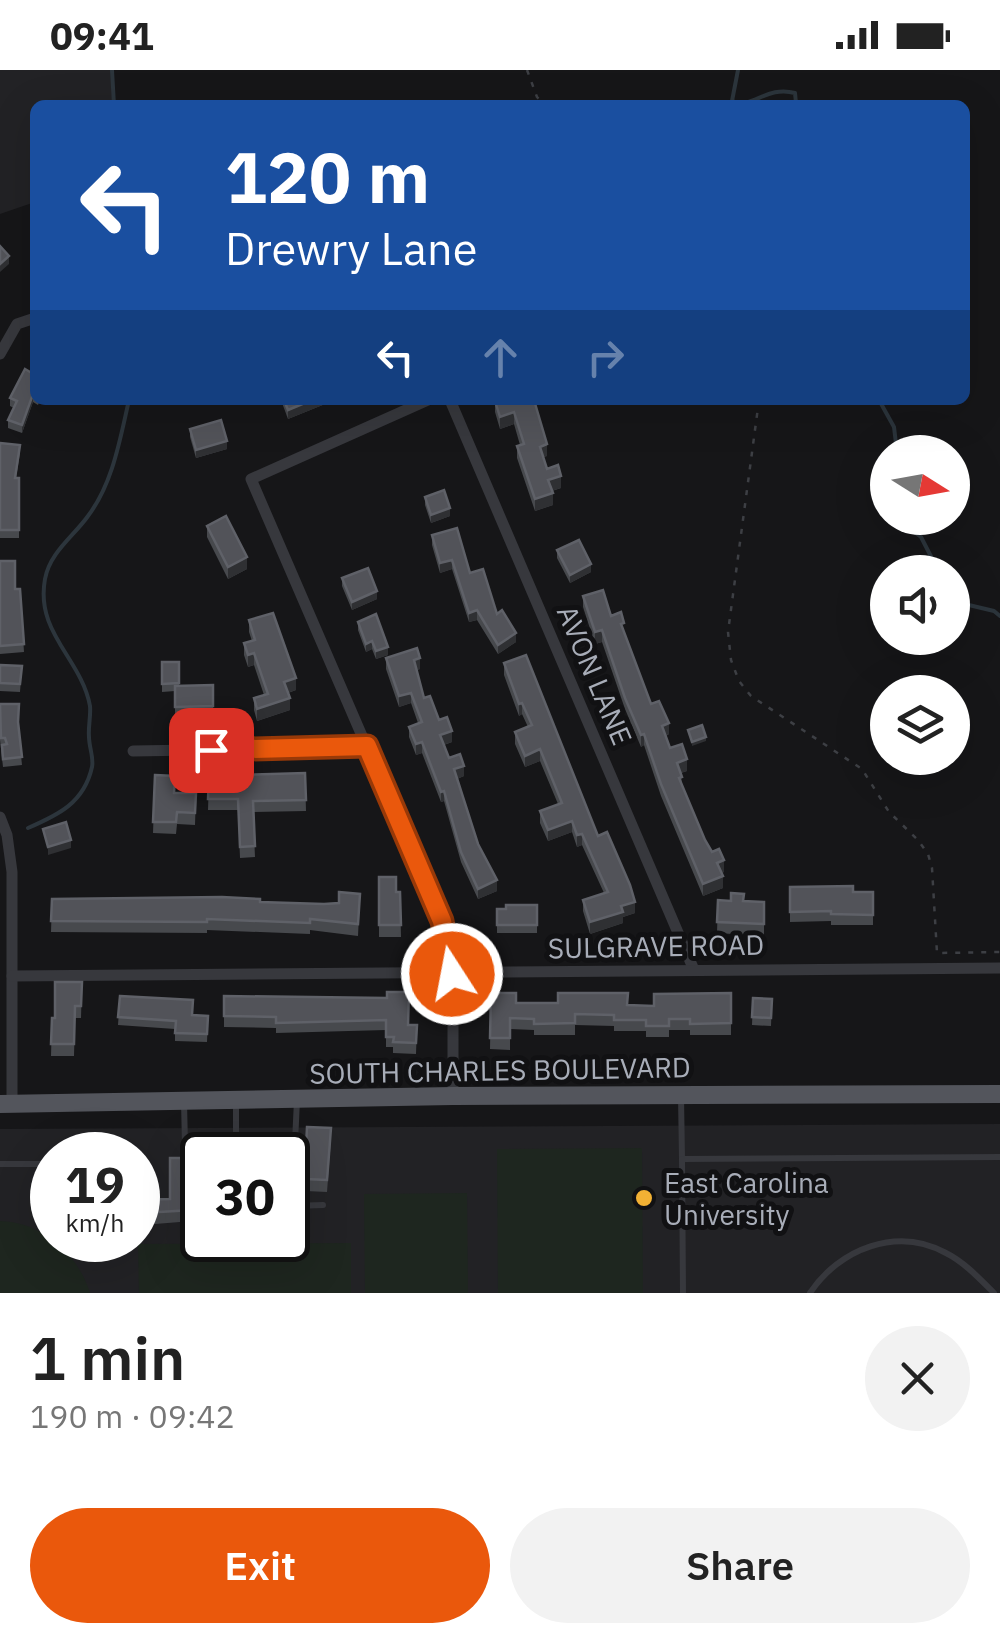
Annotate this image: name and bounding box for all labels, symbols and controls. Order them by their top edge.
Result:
text: 09:41 [50,11,154,60]
text: 120 m [225,131,430,222]
icon: left [60,140,190,270]
text: Drewry Lane [225,219,477,277]
icon: left [368,330,423,385]
icon: ahead [473,330,528,385]
icon: right [578,330,633,385]
north arrow [870,435,970,535]
map controls [870,435,970,775]
button: sound [870,555,970,655]
street label: AVON LANE [549,599,641,751]
button: layers [870,675,970,775]
pin [169,708,254,793]
icon: arrive [184,723,239,778]
position arrow [400,922,504,1026]
street label: SULGRAVE ROAD [547,926,765,966]
street label: SOUTH CHARLES BOULEVARD [309,1048,691,1092]
speed limit sign: 30 [180,1132,310,1262]
text: 19 [65,1152,125,1217]
place label: East Carolina University [664,1164,829,1233]
marker: East Carolina University [633,1187,655,1209]
text: km/h [66,1206,124,1239]
text: 1 min [30,1318,185,1397]
button: close [865,1326,970,1431]
text: 190 m · 09:42 [30,1395,235,1437]
button: Exit [30,1508,490,1623]
button: Share [510,1508,970,1623]

